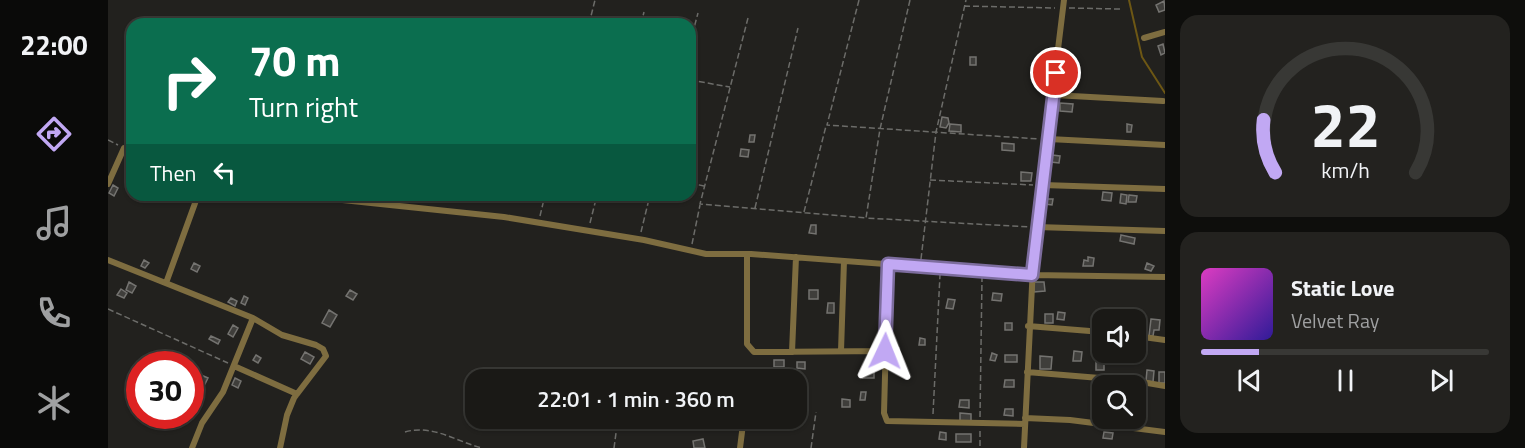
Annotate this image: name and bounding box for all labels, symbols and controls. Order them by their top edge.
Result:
text: 22:00 [20,24,88,65]
text: 70 m [249,28,341,92]
icon: right [150,42,228,120]
pin [1030,47,1081,98]
icon: arrive [1039,56,1072,89]
text: 22 [1310,76,1380,171]
text: Turn right [249,86,358,127]
icon: directions [33,113,75,155]
text: km/h [1321,154,1369,186]
text: Then [150,156,196,190]
icon: left [208,156,241,189]
icon: music [33,202,75,244]
text: Static Love [1291,271,1394,305]
icon: phone [33,292,75,334]
text: Velvet Ray [1291,305,1380,336]
map controls [1092,309,1146,429]
button: sound [1092,309,1146,363]
position arrow [853,319,917,383]
speed limit sign: 30 [126,351,204,429]
icon: previous [1233,364,1266,397]
icon: pause [1329,364,1362,397]
icon: next [1425,364,1458,397]
button: search [1092,375,1146,429]
icon: climate [33,382,75,424]
text: 22:01 · 1 min · 360 m [537,382,735,416]

